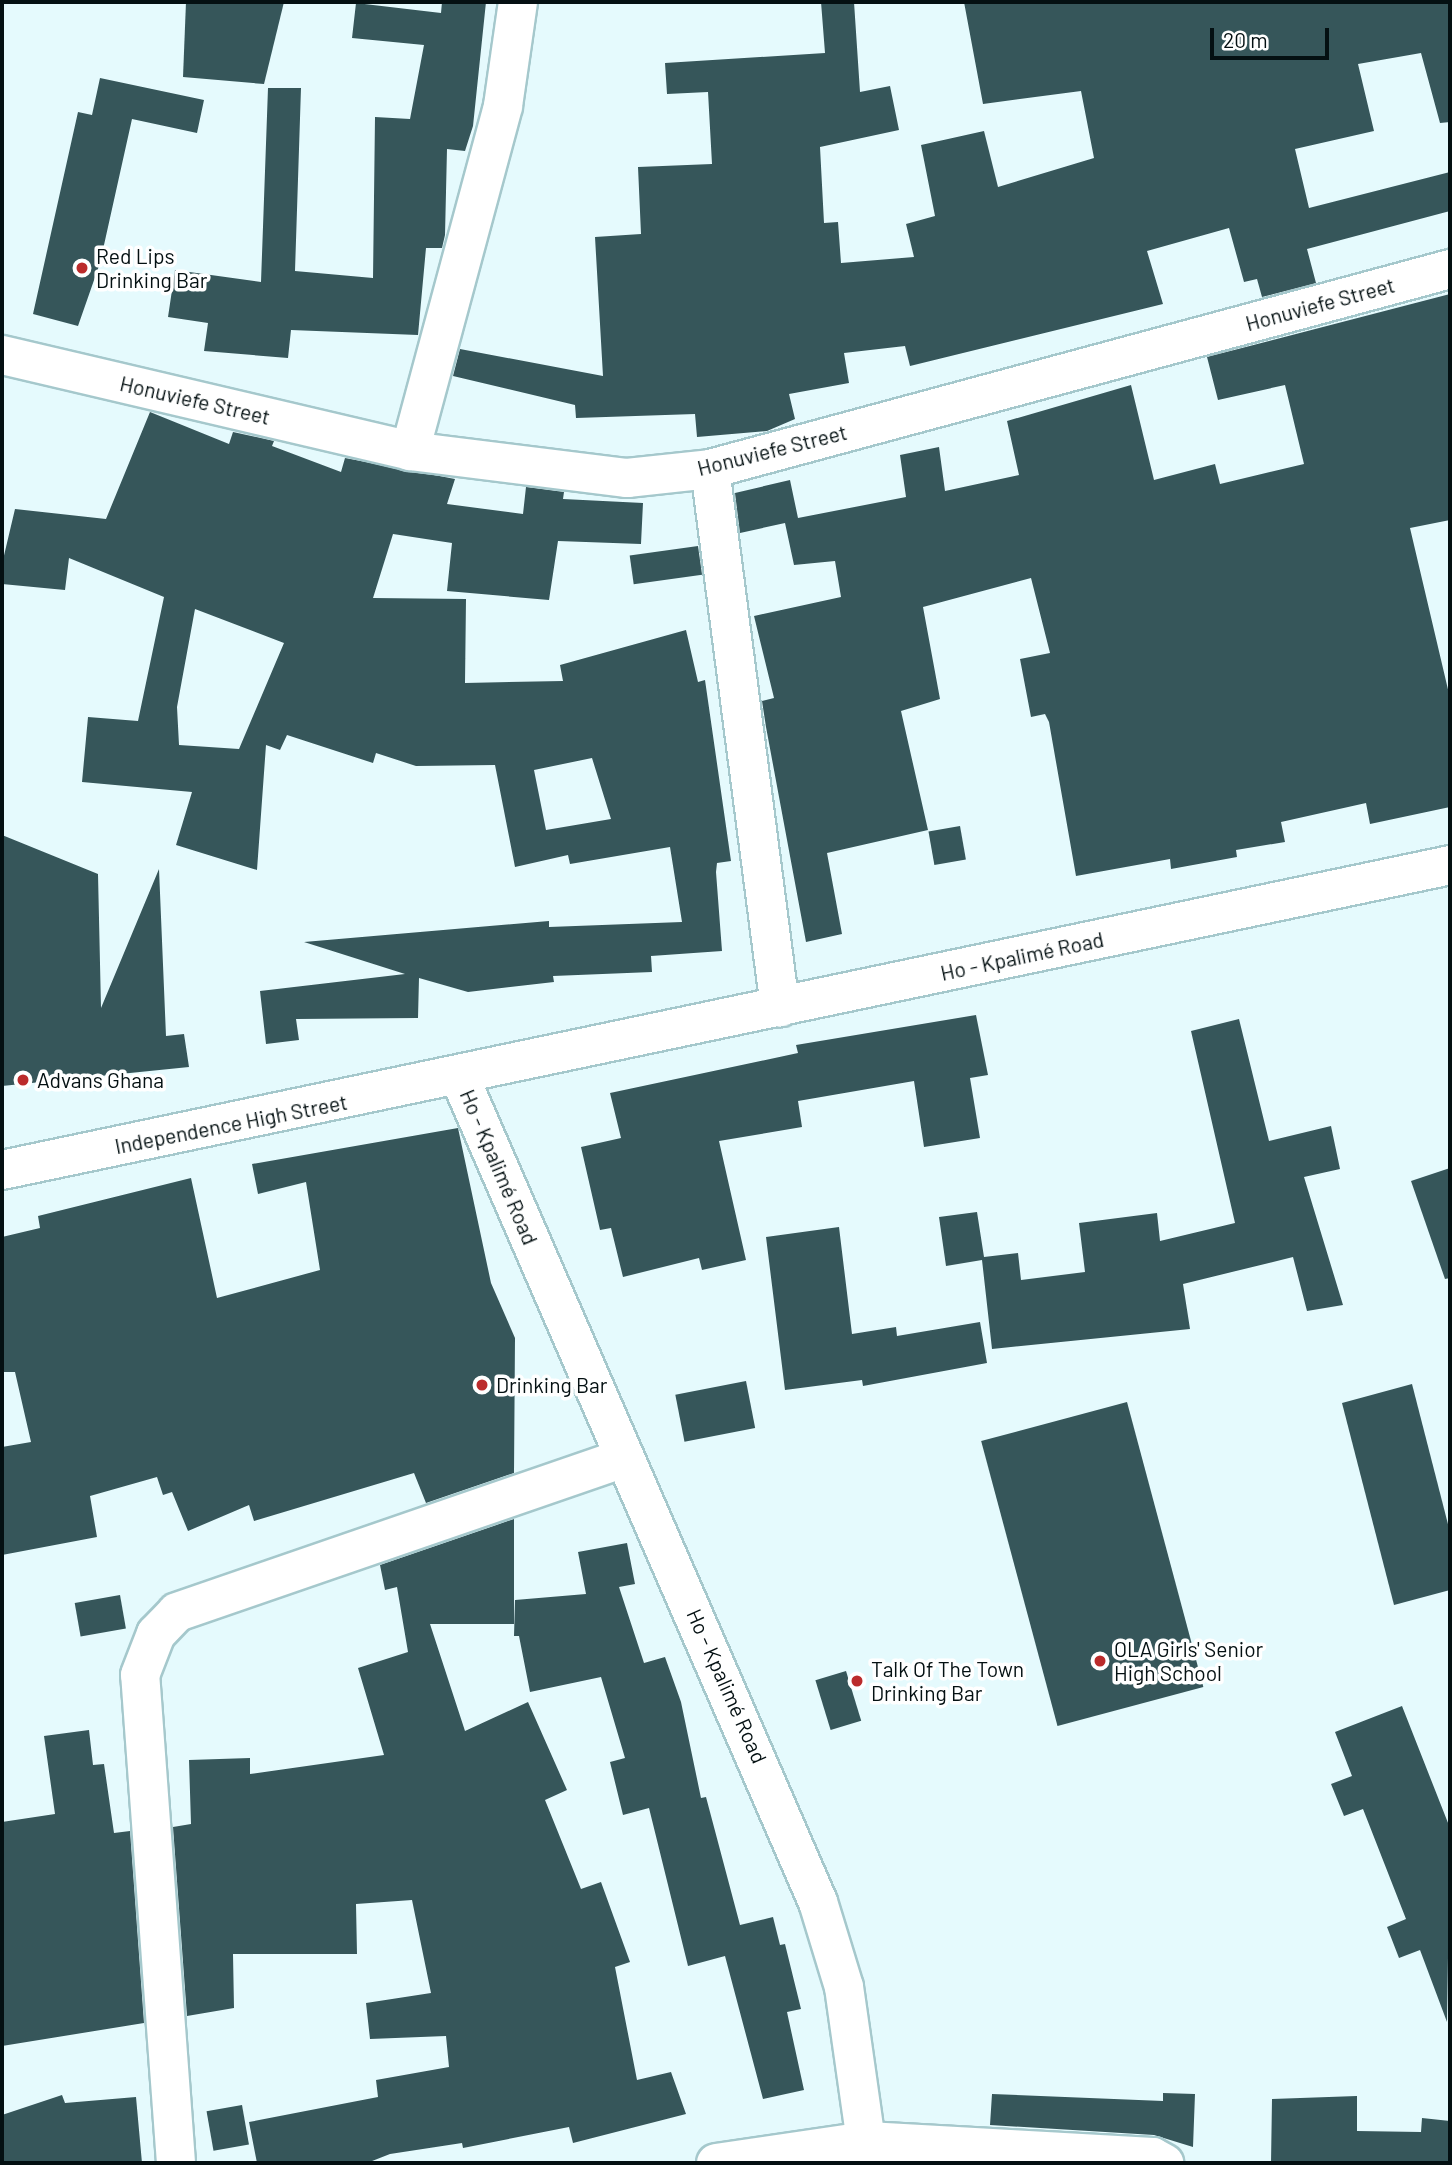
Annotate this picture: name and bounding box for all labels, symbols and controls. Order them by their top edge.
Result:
scale bar [1214,14,1333,58]
text: 20 m [1223,27,1268,52]
place label: Red Lips Drinking Bar [96,243,207,293]
marker: Red Lips Drinking Bar [74,260,90,276]
street label: Honuviefe Street [1243,272,1397,336]
street label: Honuviefe Street [117,370,273,430]
street label: Honuviefe Street [695,419,849,481]
street label: Ho - Kpalimé Road [938,926,1106,986]
place label: Advans Ghana [37,1067,164,1093]
marker: Advans Ghana [15,1072,31,1088]
street label: Ho - Kpalimé Road [455,1086,543,1248]
street label: Independence High Street [113,1089,349,1159]
place label: Drinking Bar [496,1372,607,1398]
marker: Drinking Bar [474,1377,490,1393]
street label: Ho - Kpalimé Road [682,1605,772,1767]
place label: OLA Girls' Senior High School [1114,1636,1263,1686]
marker: OLA Girls' Senior High School [1092,1653,1108,1669]
place label: Talk Of The Town Drinking Bar [871,1656,1024,1706]
marker: Talk Of The Town Drinking Bar [849,1673,865,1689]

